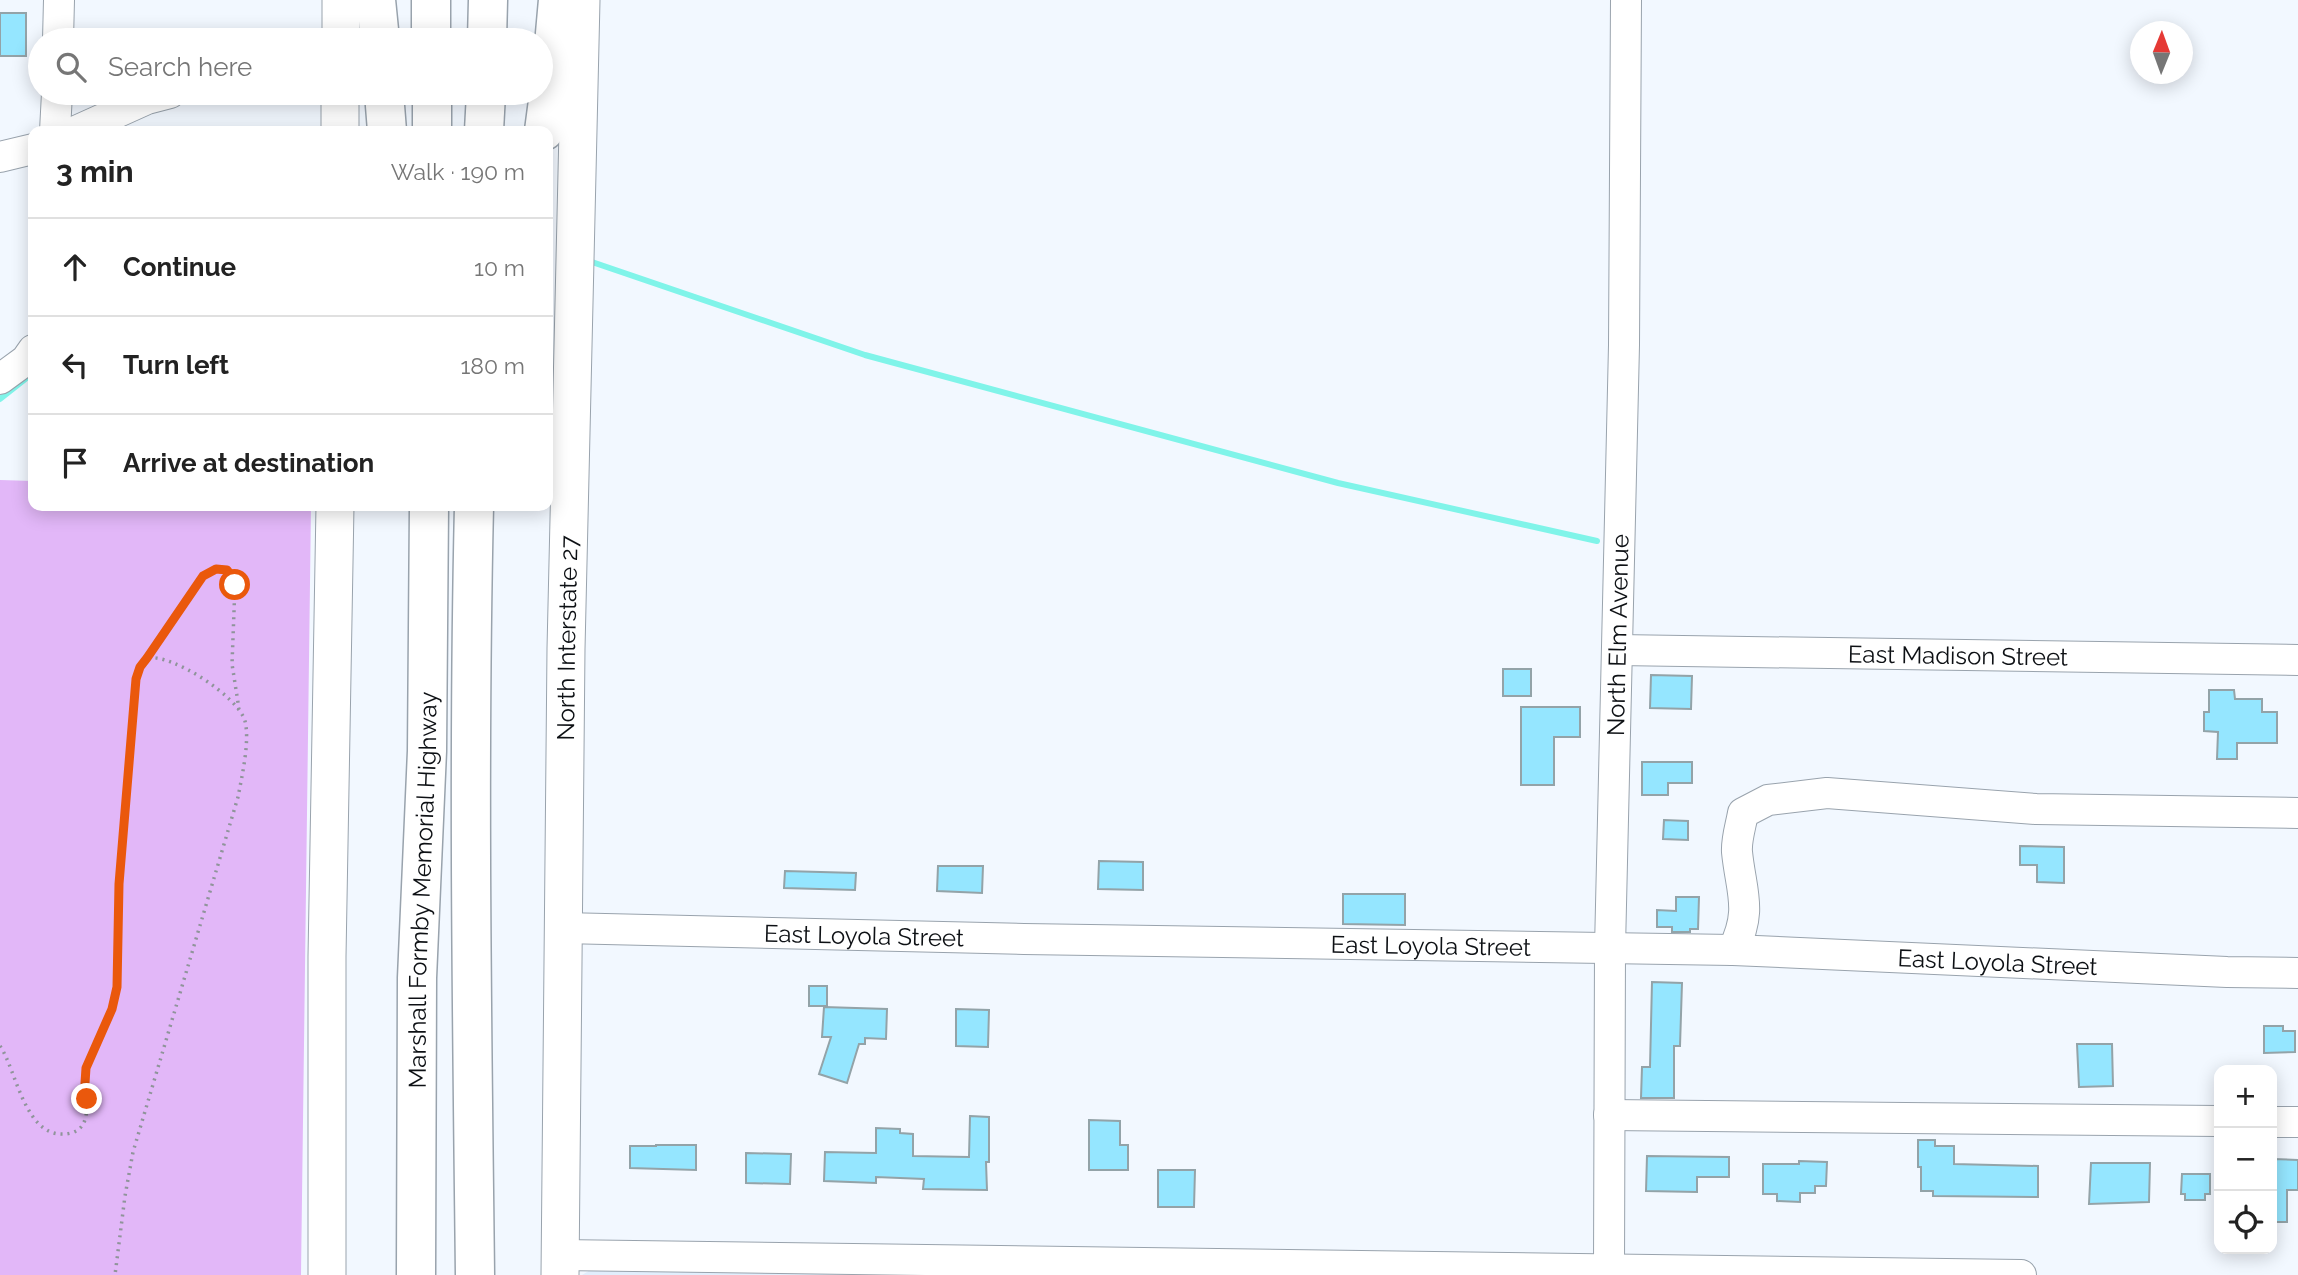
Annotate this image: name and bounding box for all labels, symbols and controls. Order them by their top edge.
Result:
north arrow [2130,21,2193,84]
search box [28,28,553,105]
icon: search [52,48,90,86]
text: Search here [108,52,252,82]
text: 3 min [56,154,134,189]
text: Walk · 190 m [391,158,525,185]
icon: ahead [56,248,94,286]
text: Continue [123,252,236,282]
text: 10 m [474,254,525,281]
icon: left [56,346,94,384]
text: Turn left [123,350,229,380]
text: 180 m [460,352,525,379]
icon: arrive [56,444,94,482]
text: Arrive at destination [123,448,374,478]
street label: North Elm Avenue [1600,534,1634,736]
street label: North Interstate 27 [551,535,583,741]
route start [219,569,250,600]
street label: East Madison Street [1848,639,2068,671]
street label: Marshall Formby Memorial Highway [402,692,442,1089]
street label: East Loyola Street [764,918,964,952]
street label: East Loyola Street [1331,929,1531,961]
street label: East Loyola Street [1897,943,2098,981]
map controls [2214,1065,2277,1254]
button: + [2214,1065,2277,1128]
route end [71,1083,102,1114]
button: − [2214,1128,2277,1191]
button: locate [2214,1191,2277,1254]

